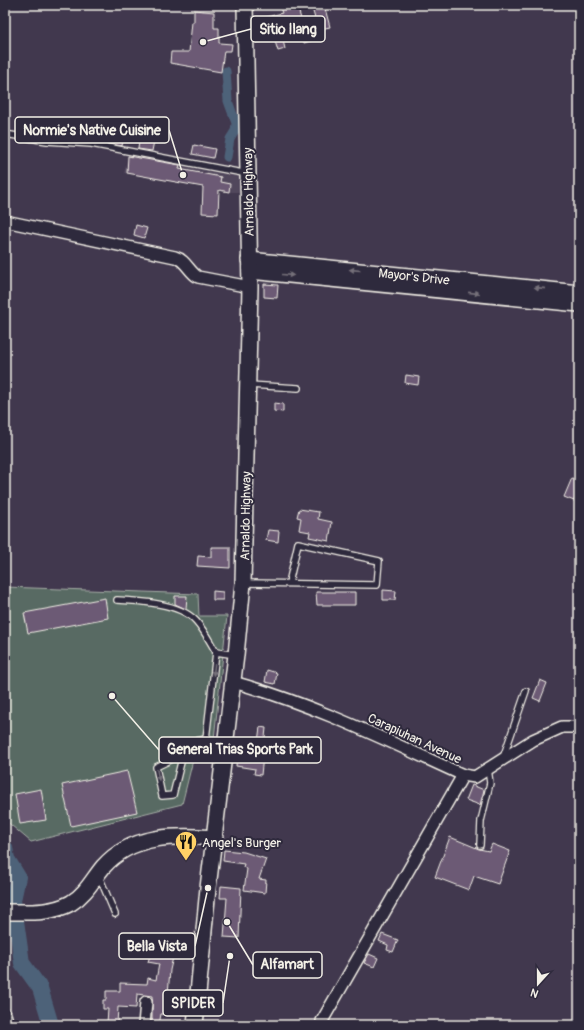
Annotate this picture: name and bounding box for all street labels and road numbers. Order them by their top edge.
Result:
street label: Arnaldo Highway [240,147,258,237]
street label: Mayor's Drive [377,265,451,289]
street label: Arnaldo Highway [237,471,255,561]
street label: Carapiuhan Avenue [365,710,465,768]

